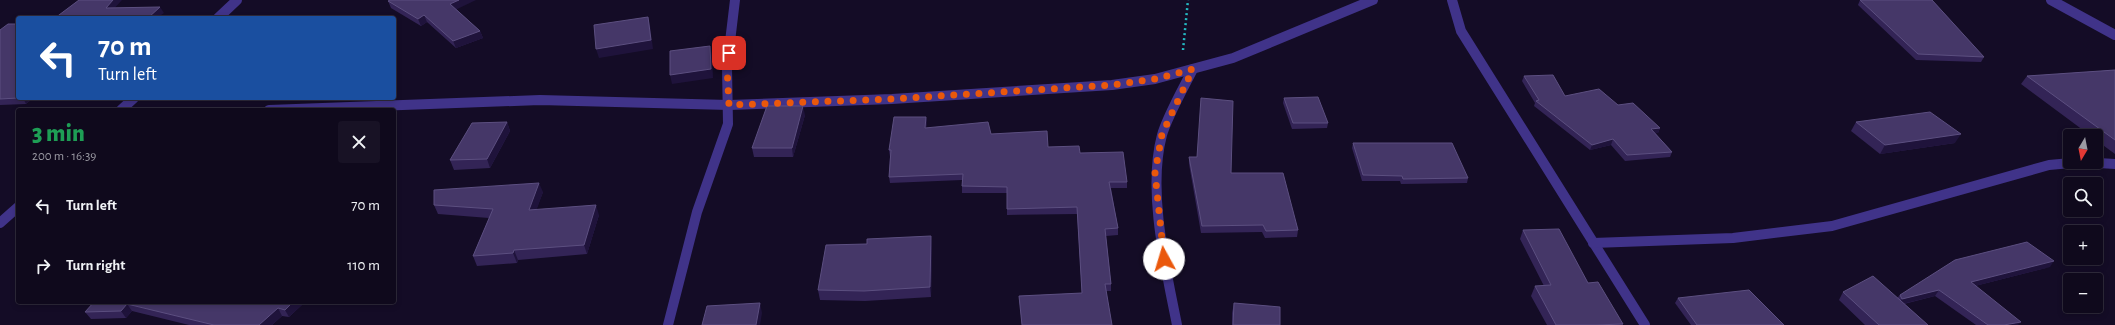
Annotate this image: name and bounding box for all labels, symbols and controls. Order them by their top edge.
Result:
icon: left [32,32,84,84]
text: 70 m [98,33,152,61]
pin [712,36,746,70]
icon: arrive [718,42,740,64]
text: Turn left [98,66,157,84]
button: close [338,121,380,163]
text: 3 min [32,122,85,146]
north arrow [2063,129,2103,169]
map controls [2063,129,2103,313]
text: 200 m · 16:39 [32,150,96,163]
button: search [2063,177,2103,217]
icon: left [32,195,54,217]
text: Turn left [66,198,117,213]
text: 70 m [351,198,380,213]
button: + [2063,225,2103,265]
position arrow [1143,238,1185,280]
icon: right [32,255,54,277]
text: Turn right [66,258,125,273]
text: 110 m [347,258,380,273]
button: − [2063,273,2103,313]

